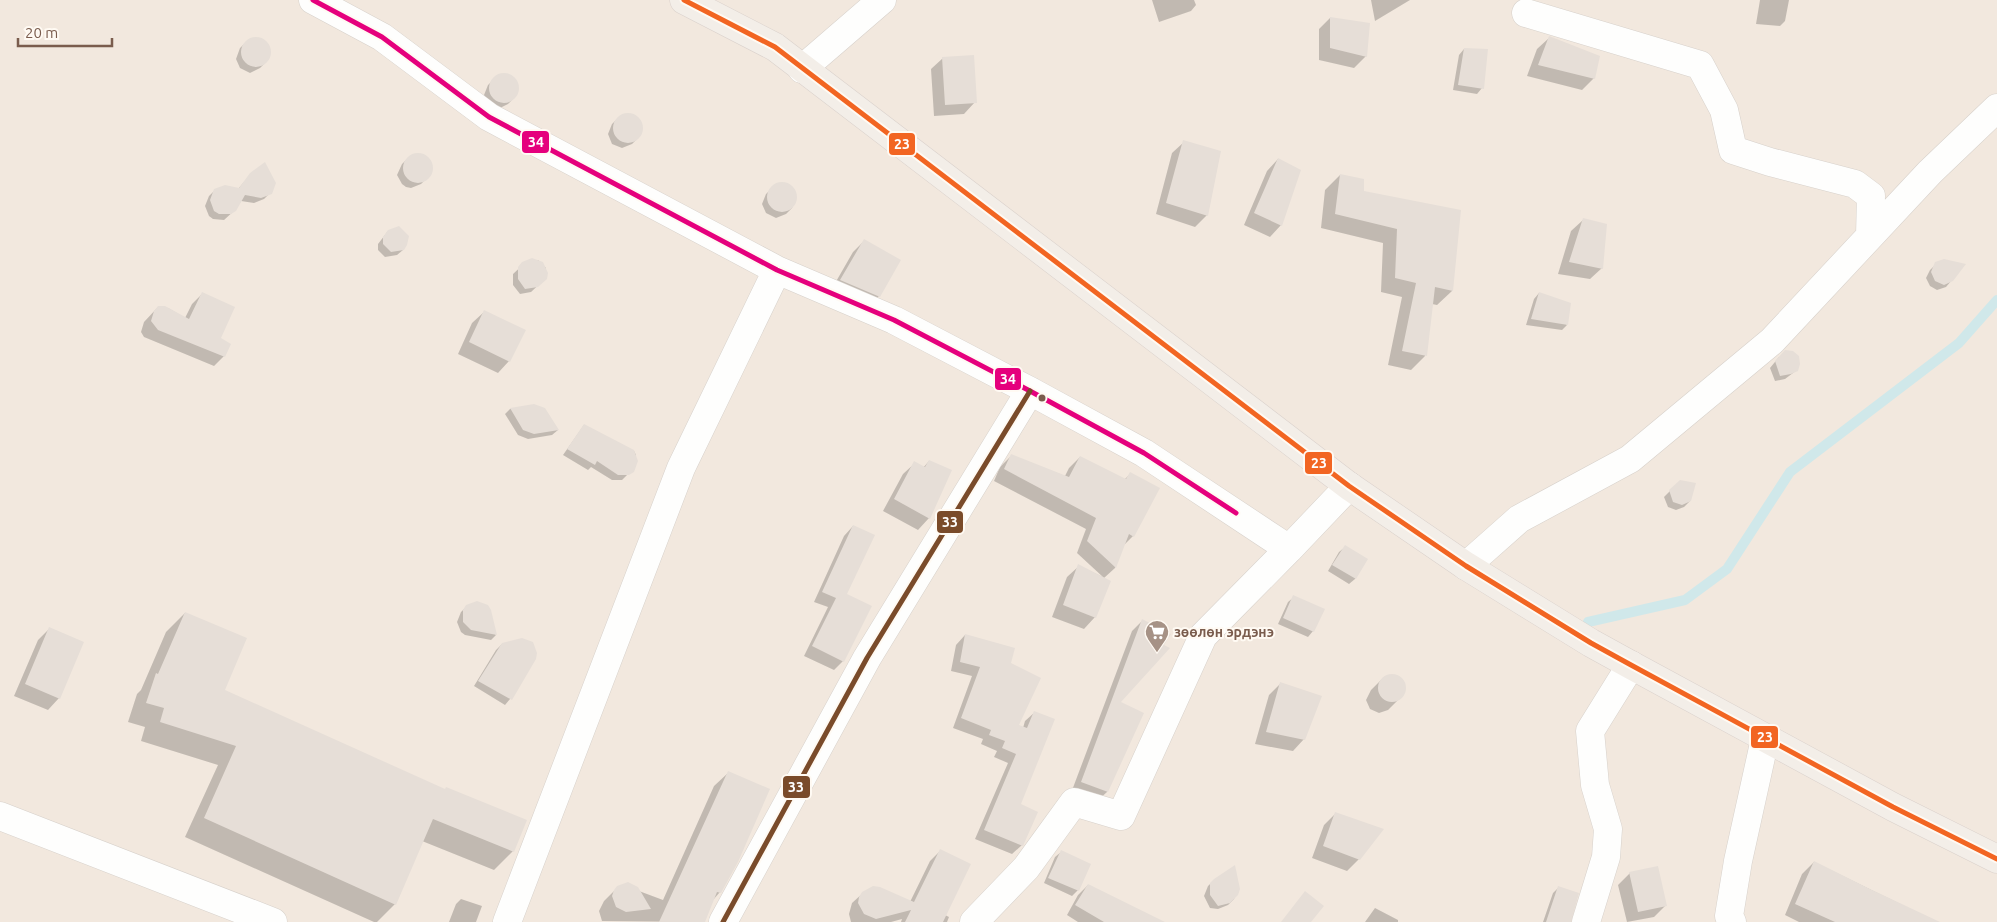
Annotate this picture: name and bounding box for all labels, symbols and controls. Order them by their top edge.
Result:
scale bar [18,15,111,47]
text: 20 m [25,24,58,41]
line badge: 34 [521,130,550,154]
line badge: 23 [888,132,916,156]
text: 34 [528,134,544,150]
text: 23 [894,136,910,152]
line badge: 34 [994,367,1022,391]
text: 34 [1000,371,1016,387]
unlabelled marker [1037,393,1047,403]
line badge: 23 [1304,451,1333,475]
text: 23 [1311,455,1327,471]
line badge: 33 [936,510,964,534]
text: 33 [942,514,958,530]
supermarket icon: зөөлөн эрдэнэ [1144,619,1170,653]
place label: зөөлөн эрдэнэ [1174,624,1274,640]
line badge: 23 [1750,725,1779,749]
text: 23 [1757,729,1773,745]
line badge: 33 [782,775,811,799]
text: 33 [788,779,804,795]

